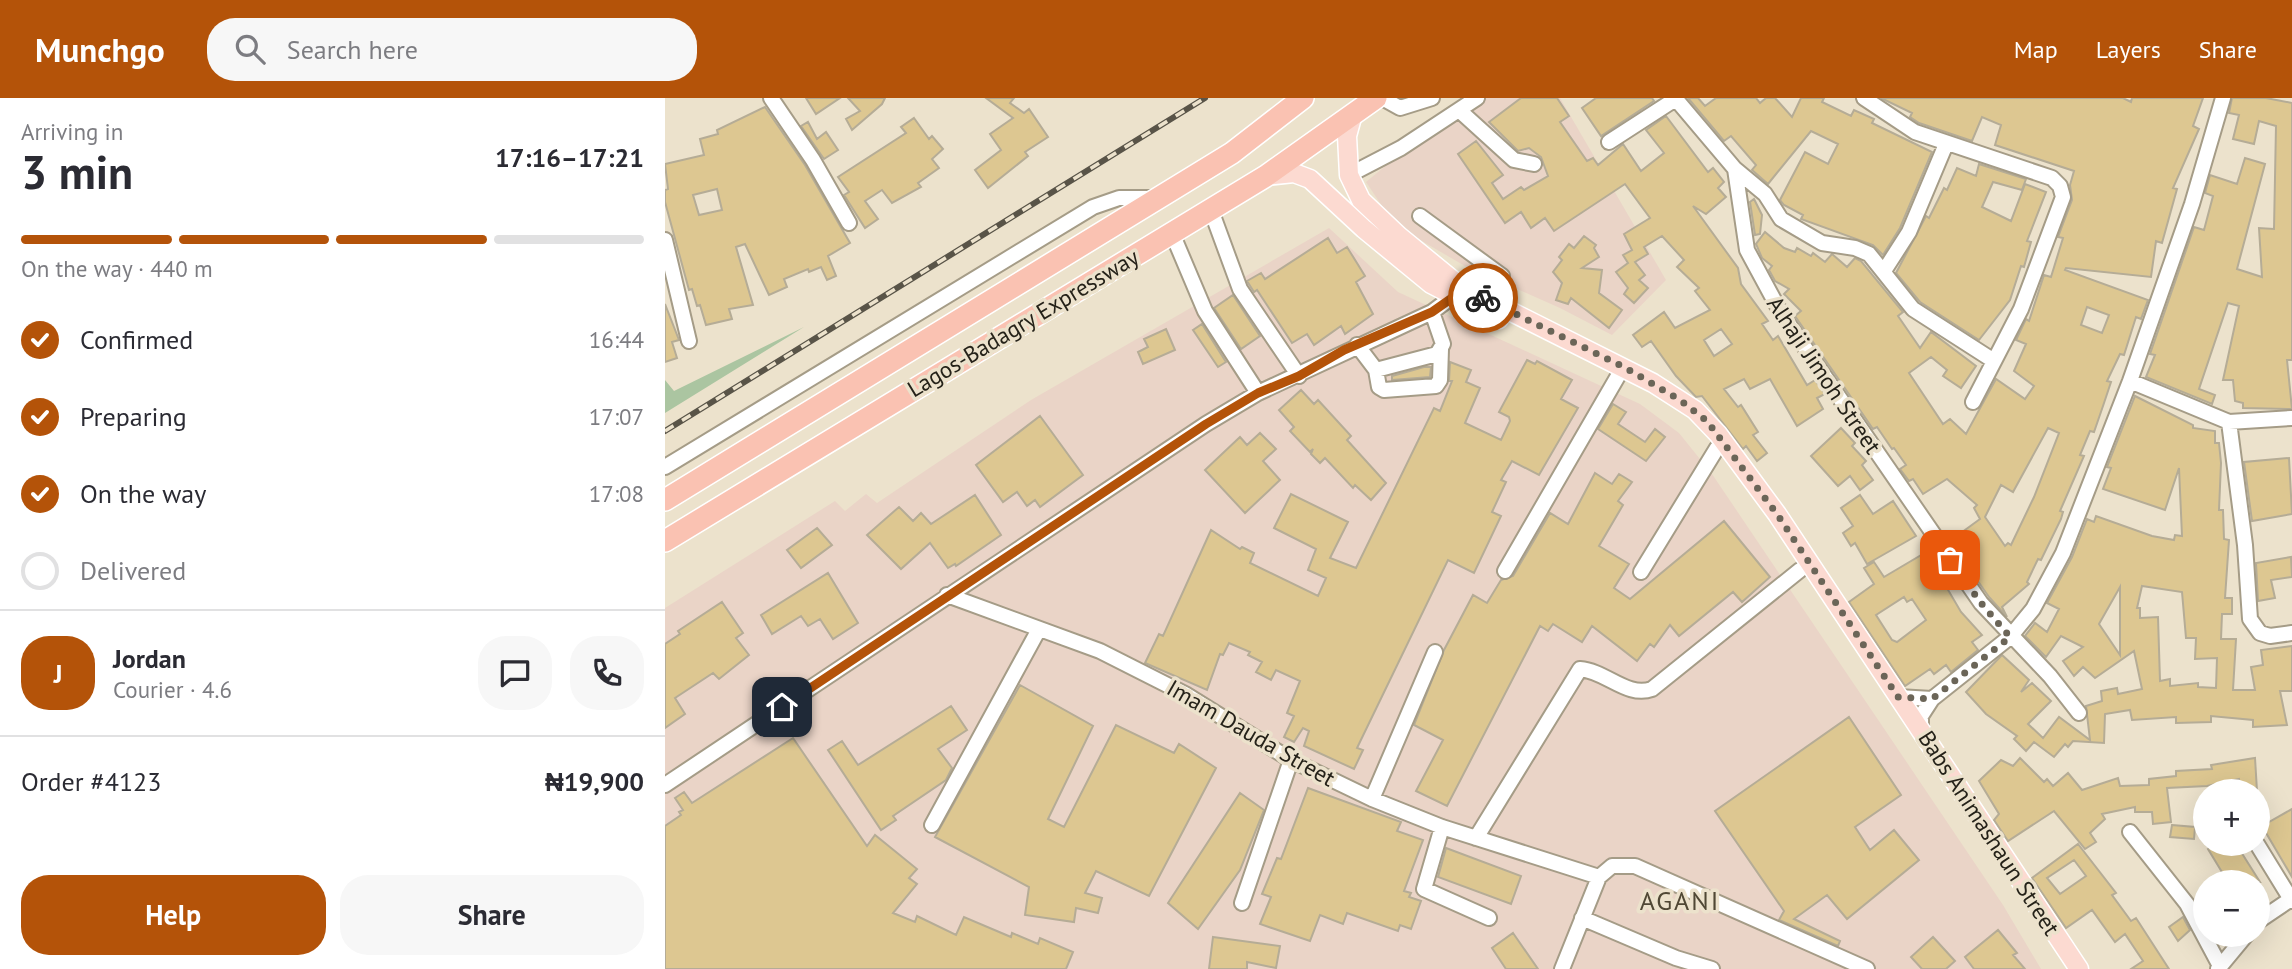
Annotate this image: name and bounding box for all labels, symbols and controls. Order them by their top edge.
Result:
search box [207,18,697,81]
text: Munchgo [35,28,165,71]
icon: search [231,30,269,68]
text: Search here [287,33,418,66]
text: Map [2014,34,2058,65]
text: Layers [2096,34,2161,65]
text: Share [2199,34,2257,65]
text: Arriving in [21,117,123,146]
text: 17:16–17:21 [495,141,644,174]
text: 3 min [21,142,133,202]
street label: Lagos-Badagry Expressway [902,242,1144,403]
text: On the way · 440 m [21,254,213,283]
courier [1448,263,1518,333]
icon: bike [1464,279,1502,317]
street label: Alhaji Jimoh Street [1761,290,1888,459]
icon: check [21,321,59,359]
text: Confirmed [80,323,193,356]
text: 16:44 [589,325,644,354]
icon: check [21,398,59,436]
text: Preparing [80,400,187,433]
text: 17:07 [589,402,644,431]
icon: check [21,475,59,513]
text: On the way [80,477,206,510]
text: 17:08 [589,479,644,508]
pin [1920,530,1980,590]
icon: bag [1931,541,1969,579]
text: Delivered [80,554,186,587]
button: chat [478,636,552,710]
button: phone [570,636,644,710]
text: Jordan [113,642,186,675]
text: J [54,657,62,690]
street label: Imam Dauda Street [1162,673,1341,793]
text: Courier · 4.6 [113,675,232,704]
pin [752,677,812,737]
icon: home [763,688,801,726]
street label: Babs Animashaun Street [1912,725,2067,941]
text: Order #4123 [21,765,161,798]
text: ₦19,900 [545,765,644,798]
map controls [2193,779,2270,947]
button: + [2193,779,2270,856]
button: − [2193,870,2270,947]
button: Help [21,875,326,955]
button: Share [340,875,644,955]
district label: AGANI [1640,884,1720,917]

